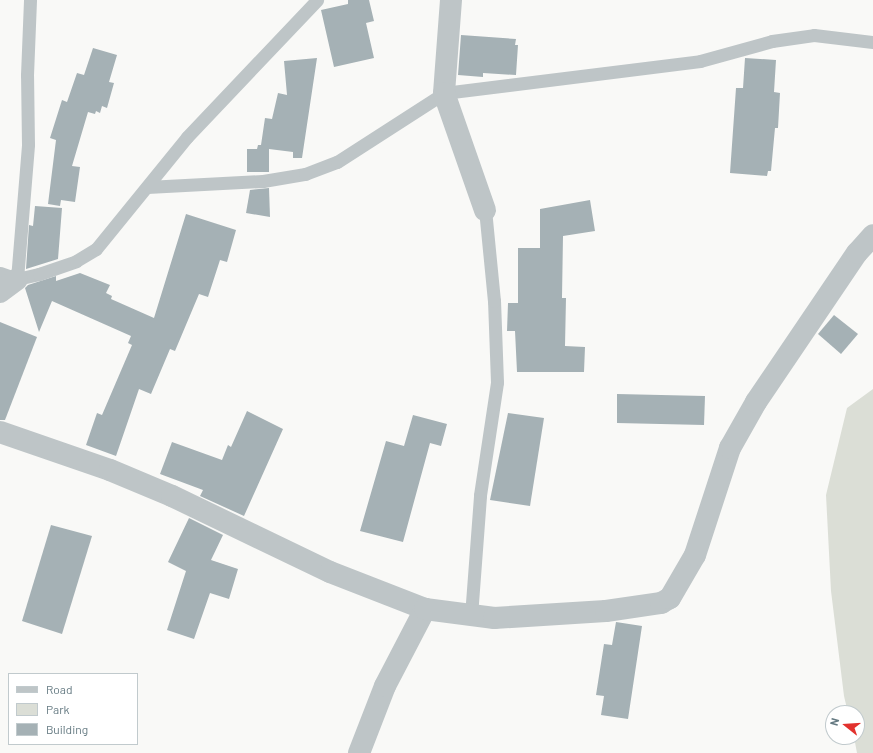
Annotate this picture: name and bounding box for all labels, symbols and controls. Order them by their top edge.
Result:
legend [8,673,138,745]
text: Road [46,682,73,696]
text: Park [46,702,70,716]
north arrow [825,705,865,745]
text: N [827,716,841,727]
text: Building [46,722,88,736]

